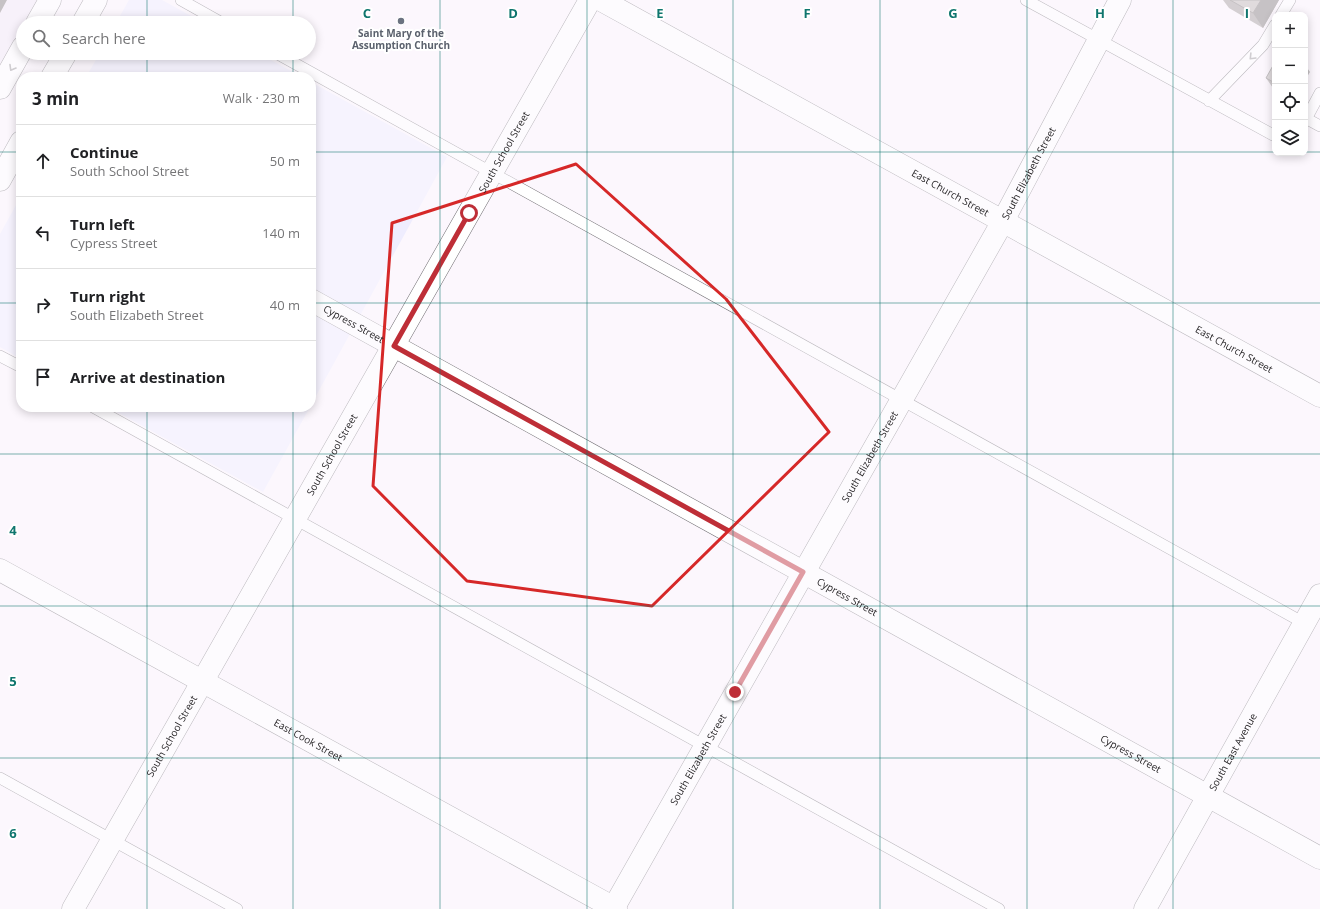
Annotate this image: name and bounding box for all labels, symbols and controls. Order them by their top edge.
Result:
text: C [363,4,371,22]
text: D [508,4,518,22]
text: E [656,4,664,22]
text: F [803,4,811,22]
text: G [948,4,958,22]
text: H [1095,4,1105,22]
text: I [1245,4,1249,22]
map controls [1272,12,1308,156]
button: + [1272,12,1308,48]
search box [16,16,316,60]
marker: Saint Mary of the Assumption Church [396,16,406,26]
place label: Saint Mary of the Assumption Church [352,26,450,52]
icon: search [30,27,52,49]
text: Search here [62,28,146,48]
button: − [1272,48,1308,84]
one-way arrow [1249,52,1257,60]
one-way arrow [9,64,16,71]
button: locate [1272,84,1308,120]
text: 3 min [32,87,79,110]
text: Walk · 230 m [223,89,300,107]
street label: South School Street [475,108,533,195]
button: layers [1272,120,1308,156]
street label: South Elizabeth Street [998,124,1059,222]
text: Continue [70,142,138,162]
icon: ahead [32,150,54,172]
text: 50 m [270,152,300,170]
text: South School Street [70,162,189,180]
street label: East Church Street [909,166,992,220]
route start [460,204,478,222]
text: Turn left [70,214,135,234]
icon: left [32,222,54,244]
text: 140 m [262,224,300,242]
text: Cypress Street [70,234,157,252]
text: Turn right [70,286,145,306]
icon: right [32,294,54,316]
text: 40 m [270,296,300,314]
street label: Cypress Street [321,301,387,346]
text: South Elizabeth Street [70,306,204,324]
street label: East Church Street [1193,322,1276,376]
icon: arrive [32,366,54,388]
text: Arrive at destination [70,367,225,387]
street label: South Elizabeth Street [838,408,901,505]
street label: South School Street [303,411,360,498]
text: 4 [9,521,17,539]
street label: Cypress Street [815,574,881,619]
text: 5 [9,672,17,690]
route end [726,683,744,701]
street label: South School Street [143,692,200,779]
street label: South East Avenue [1205,710,1260,793]
street label: South Elizabeth Street [666,711,729,808]
street label: East Cook Street [272,715,346,764]
street label: Cypress Street [1098,731,1164,776]
text: 6 [9,824,17,842]

